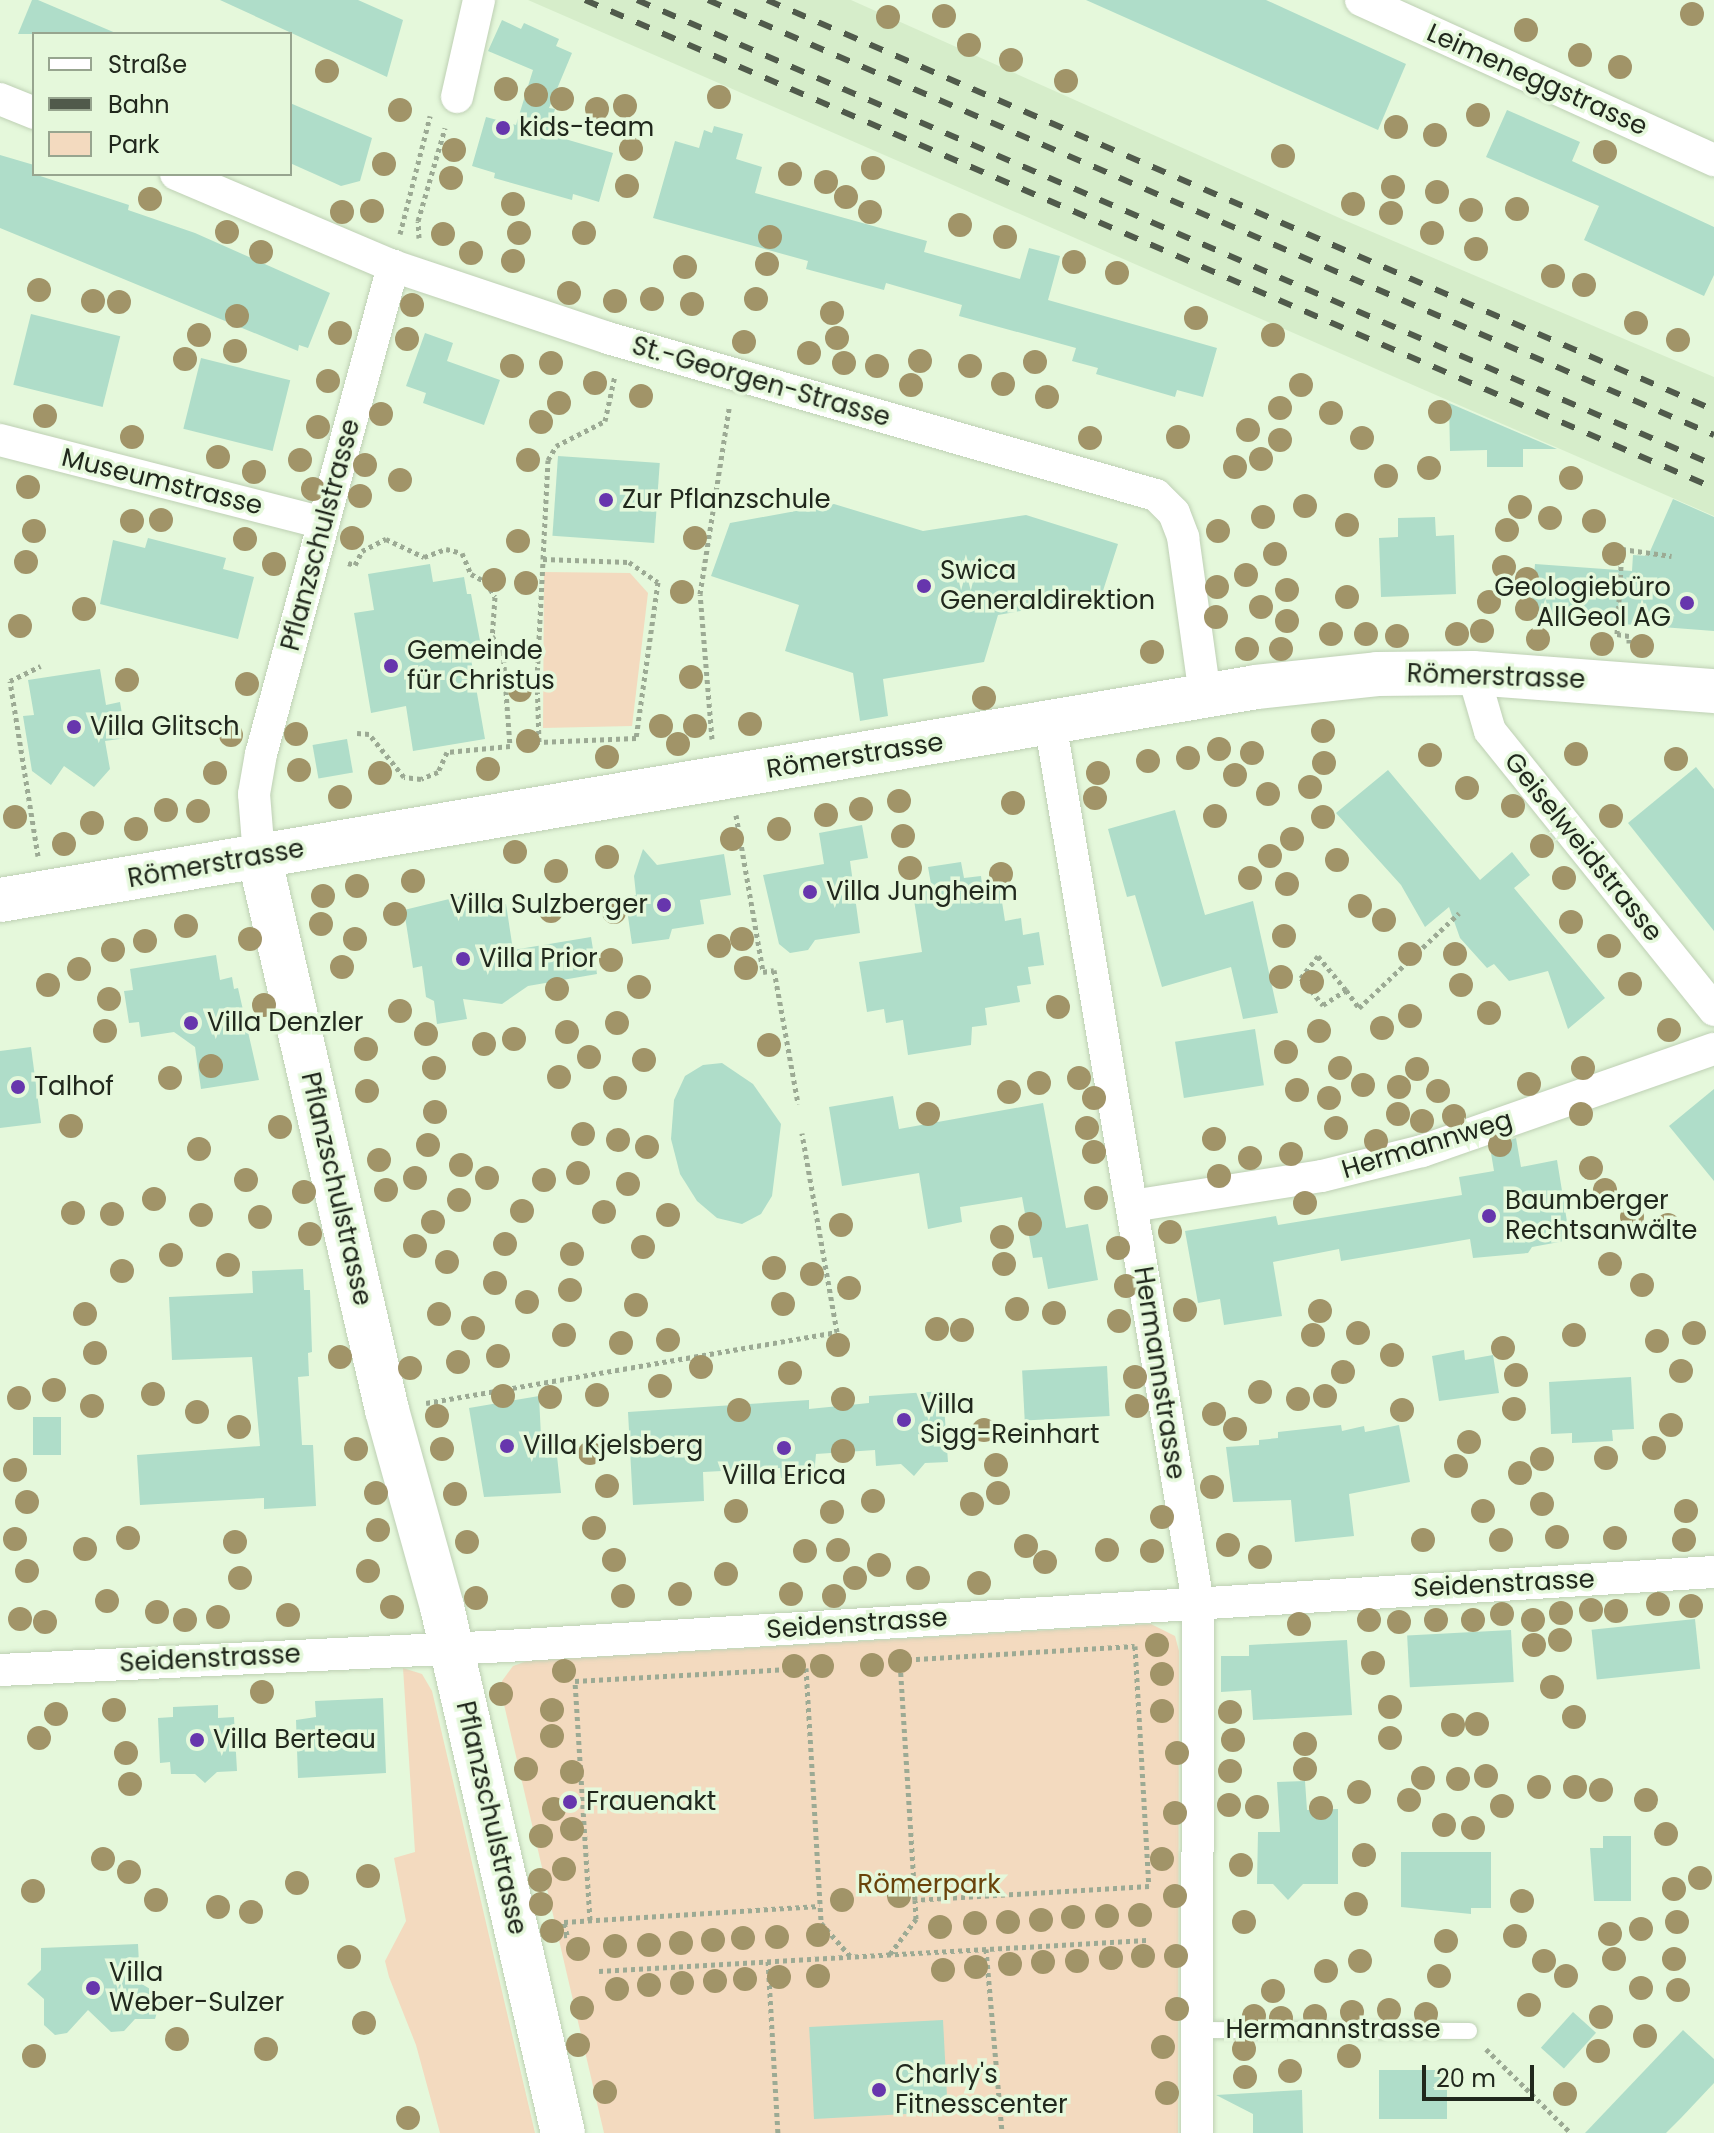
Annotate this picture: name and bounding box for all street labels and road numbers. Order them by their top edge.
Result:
street label: Leimeneggstrasse [1422,17,1652,143]
street label: St.-Georgen-Strasse [628,330,894,434]
street label: Pflanzschulstrasse [275,416,367,654]
street label: Museumstrasse [58,442,266,522]
street label: Römerstrasse [1406,658,1586,696]
street label: Römerstrasse [764,727,946,785]
street label: Geiselweidstrasse [1497,746,1669,948]
street label: Römerstrasse [125,833,307,895]
street label: Pflanzschulstrasse [294,1069,378,1309]
street label: Hermannweg [1338,1104,1516,1186]
street label: Hermannstrasse [1127,1264,1191,1482]
street label: Seidenstrasse [1412,1564,1596,1604]
street label: Seidenstrasse [765,1602,949,1646]
street label: Seidenstrasse [118,1639,302,1679]
street label: Pflanzschulstrasse [449,1698,533,1938]
street label: Hermannstrasse [1225,2014,1441,2046]

